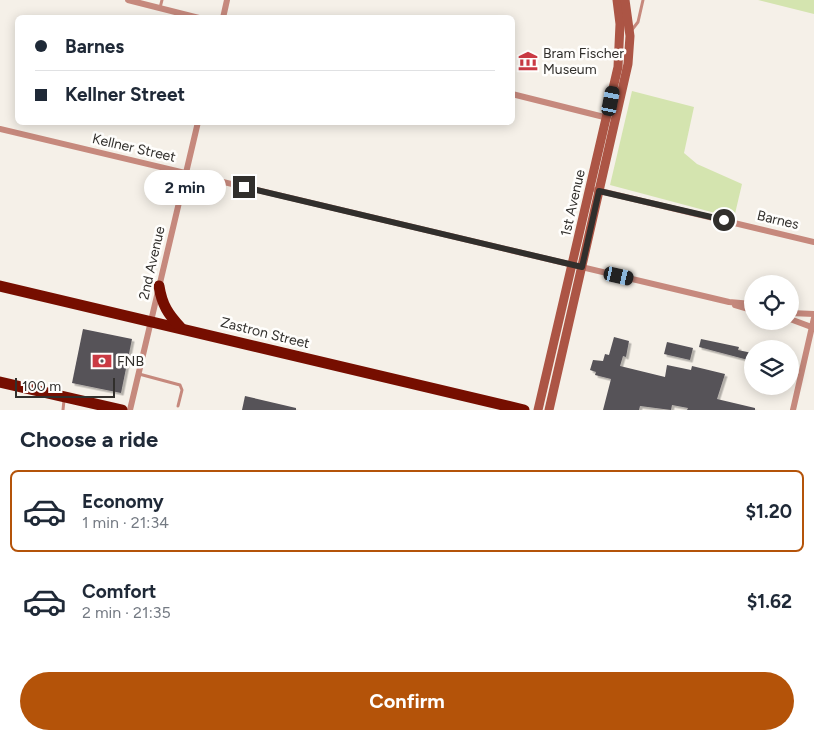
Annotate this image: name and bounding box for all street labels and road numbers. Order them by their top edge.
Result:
street label: Kellner Street [91,130,177,166]
street label: 1st Avenue [557,167,589,238]
street label: Barnes [755,207,801,233]
street label: 2nd Avenue [135,224,169,301]
street label: Zastron Street [219,314,311,352]

